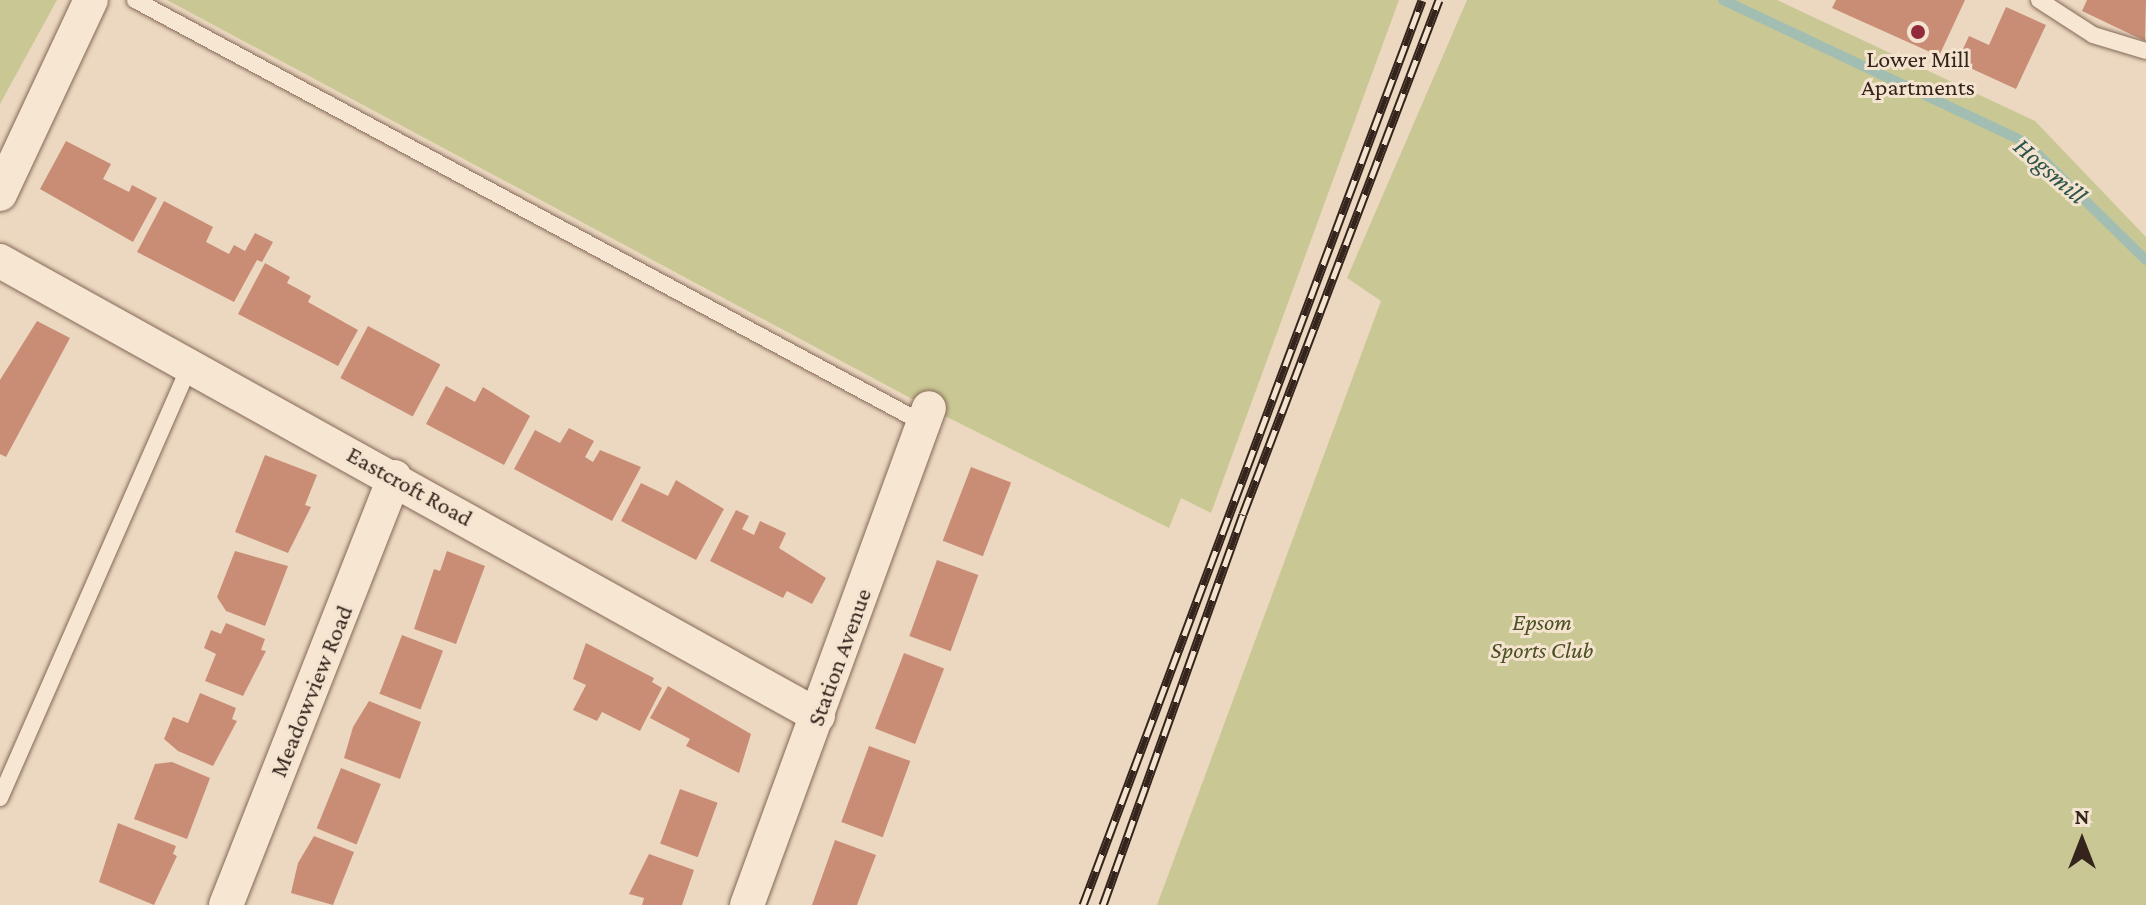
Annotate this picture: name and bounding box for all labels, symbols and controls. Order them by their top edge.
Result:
marker: Lower Mill Apartments [1909,23,1927,41]
place label: Lower Mill Apartments [1861,45,1975,101]
water label: Hogsmill [2007,131,2093,211]
street label: Eastcroft Road [342,440,478,532]
street label: Station Avenue [801,584,877,730]
street label: Meadowview Road [263,601,359,781]
park label: Epsom Sports Club [1491,608,1593,664]
north arrow [2042,801,2122,881]
text: N [2075,804,2090,829]

